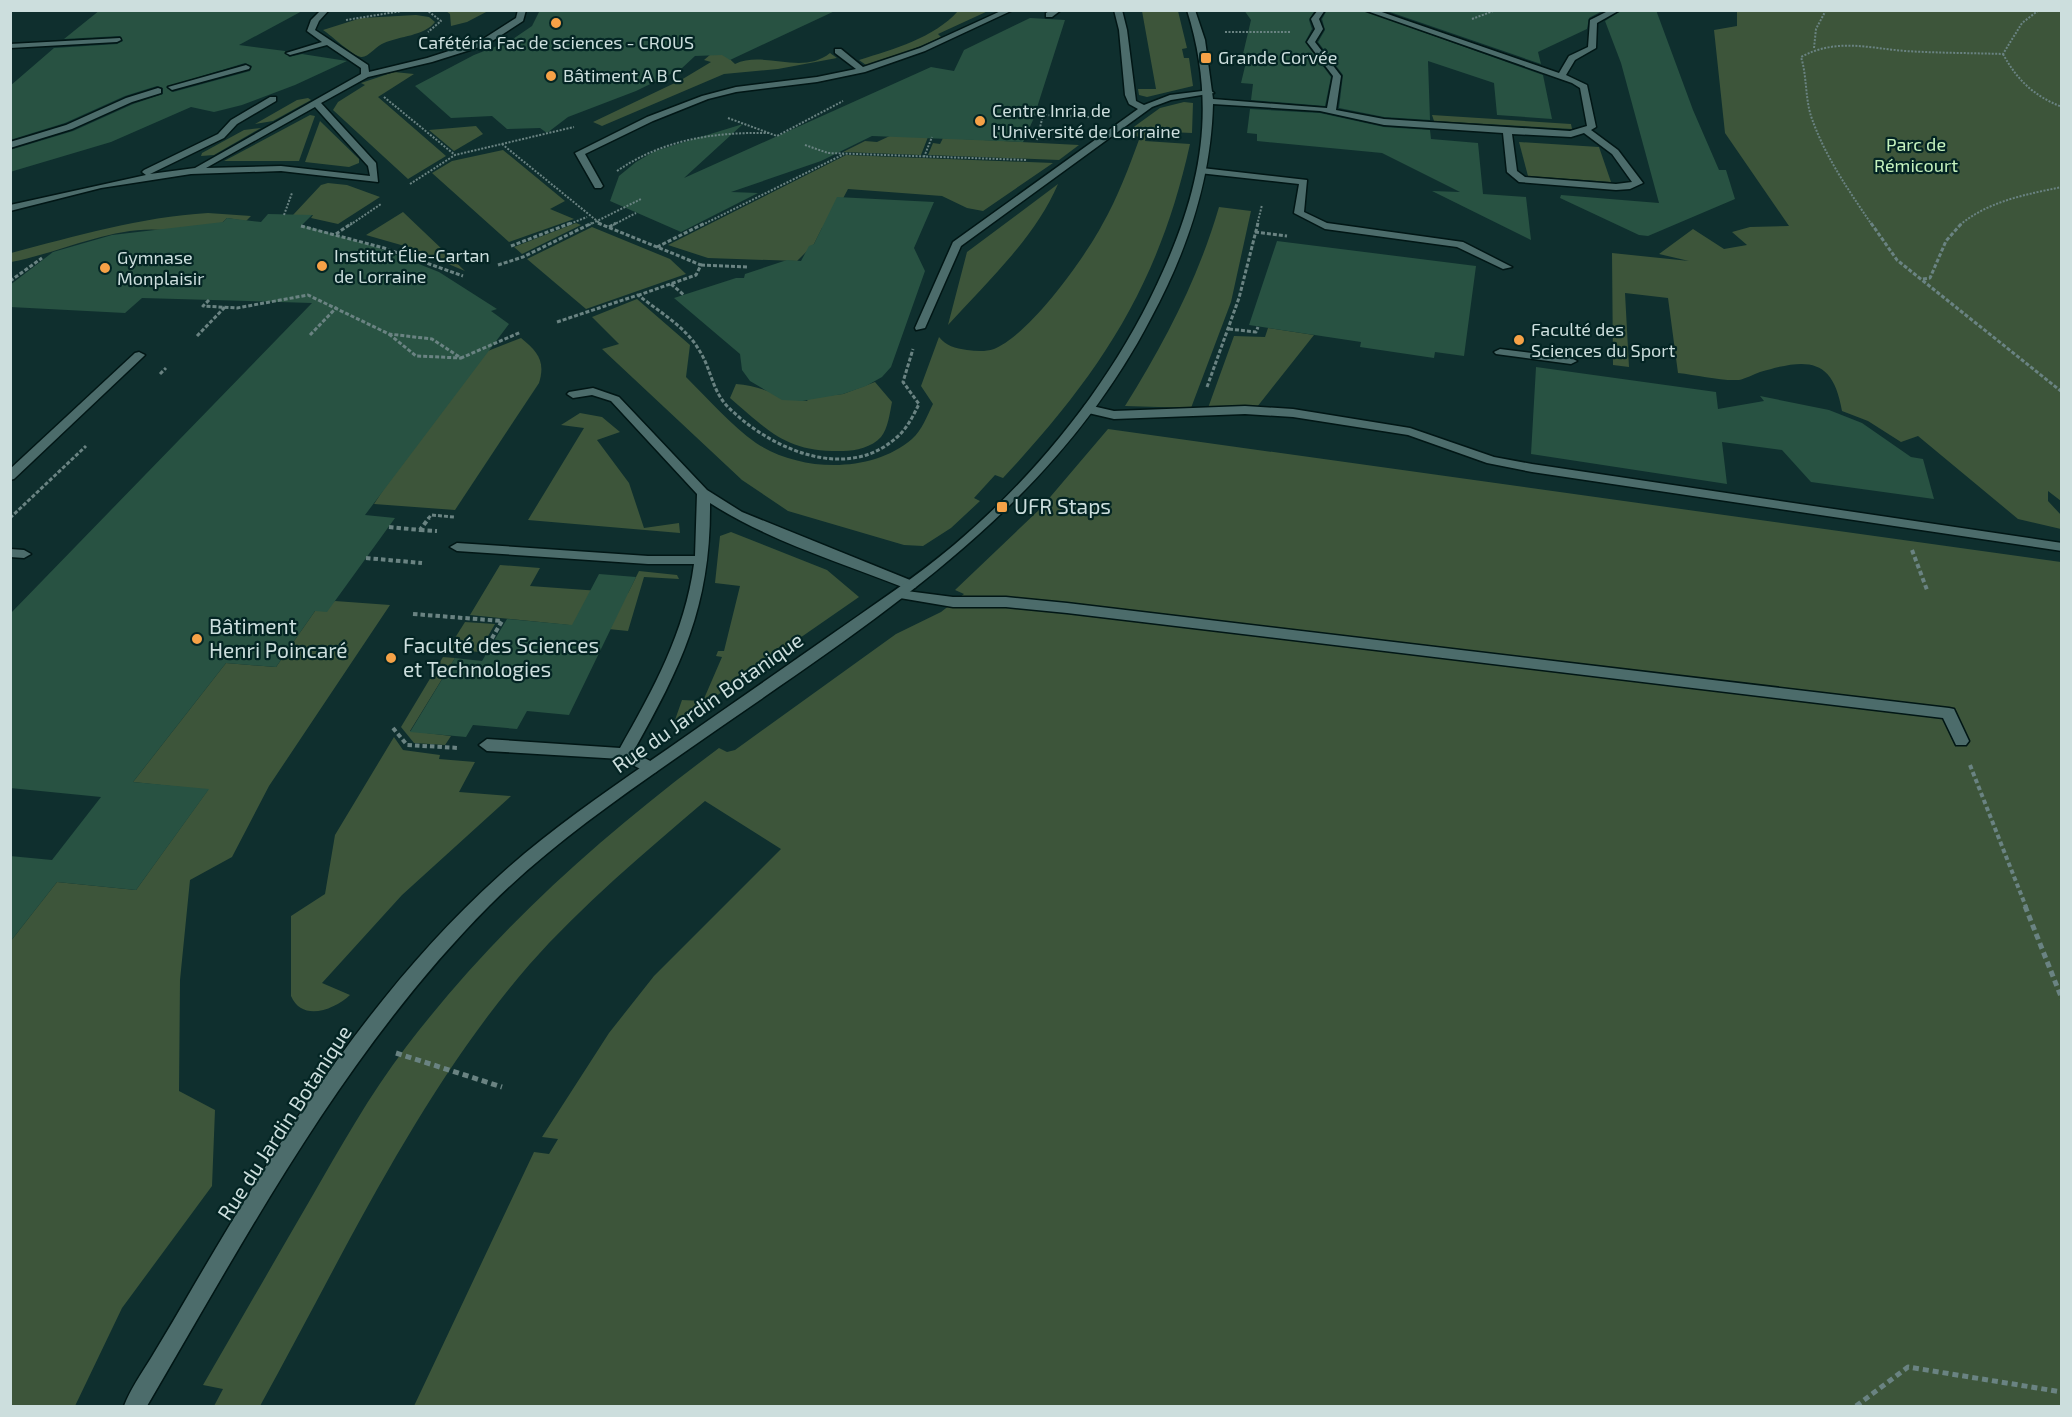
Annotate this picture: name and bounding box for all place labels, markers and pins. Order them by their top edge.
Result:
marker: Cafétéria Fac de sciences - CROUS [549,16,563,30]
place label: Cafétéria Fac de sciences - CROUS [418,31,694,53]
place label: Grande Corvée [1218,46,1337,68]
marker: Grande Corvée [1199,51,1213,65]
place label: Bâtiment A B C [563,64,682,86]
marker: Bâtiment A B C [544,69,558,83]
place label: Centre Inria de l'Université de Lorraine [992,99,1180,142]
marker: Centre Inria de l'Université de Lorraine [973,114,987,128]
place label: Institut Élie-Cartan de Lorraine [334,244,490,287]
place label: Gymnase Monplaisir [117,246,204,289]
marker: Institut Élie-Cartan de Lorraine [315,259,329,273]
marker: Gymnase Monplaisir [98,261,112,275]
place label: Faculté des Sciences du Sport [1531,318,1676,361]
marker: Faculté des Sciences du Sport [1512,333,1526,347]
place label: UFR Staps [1014,493,1111,518]
marker: UFR Staps [995,500,1009,514]
place label: Bâtiment Henri Poincaré [209,613,348,662]
marker: Bâtiment Henri Poincaré [190,632,204,646]
place label: Faculté des Sciences et Technologies [403,632,599,681]
marker: Faculté des Sciences et Technologies [384,651,398,665]

